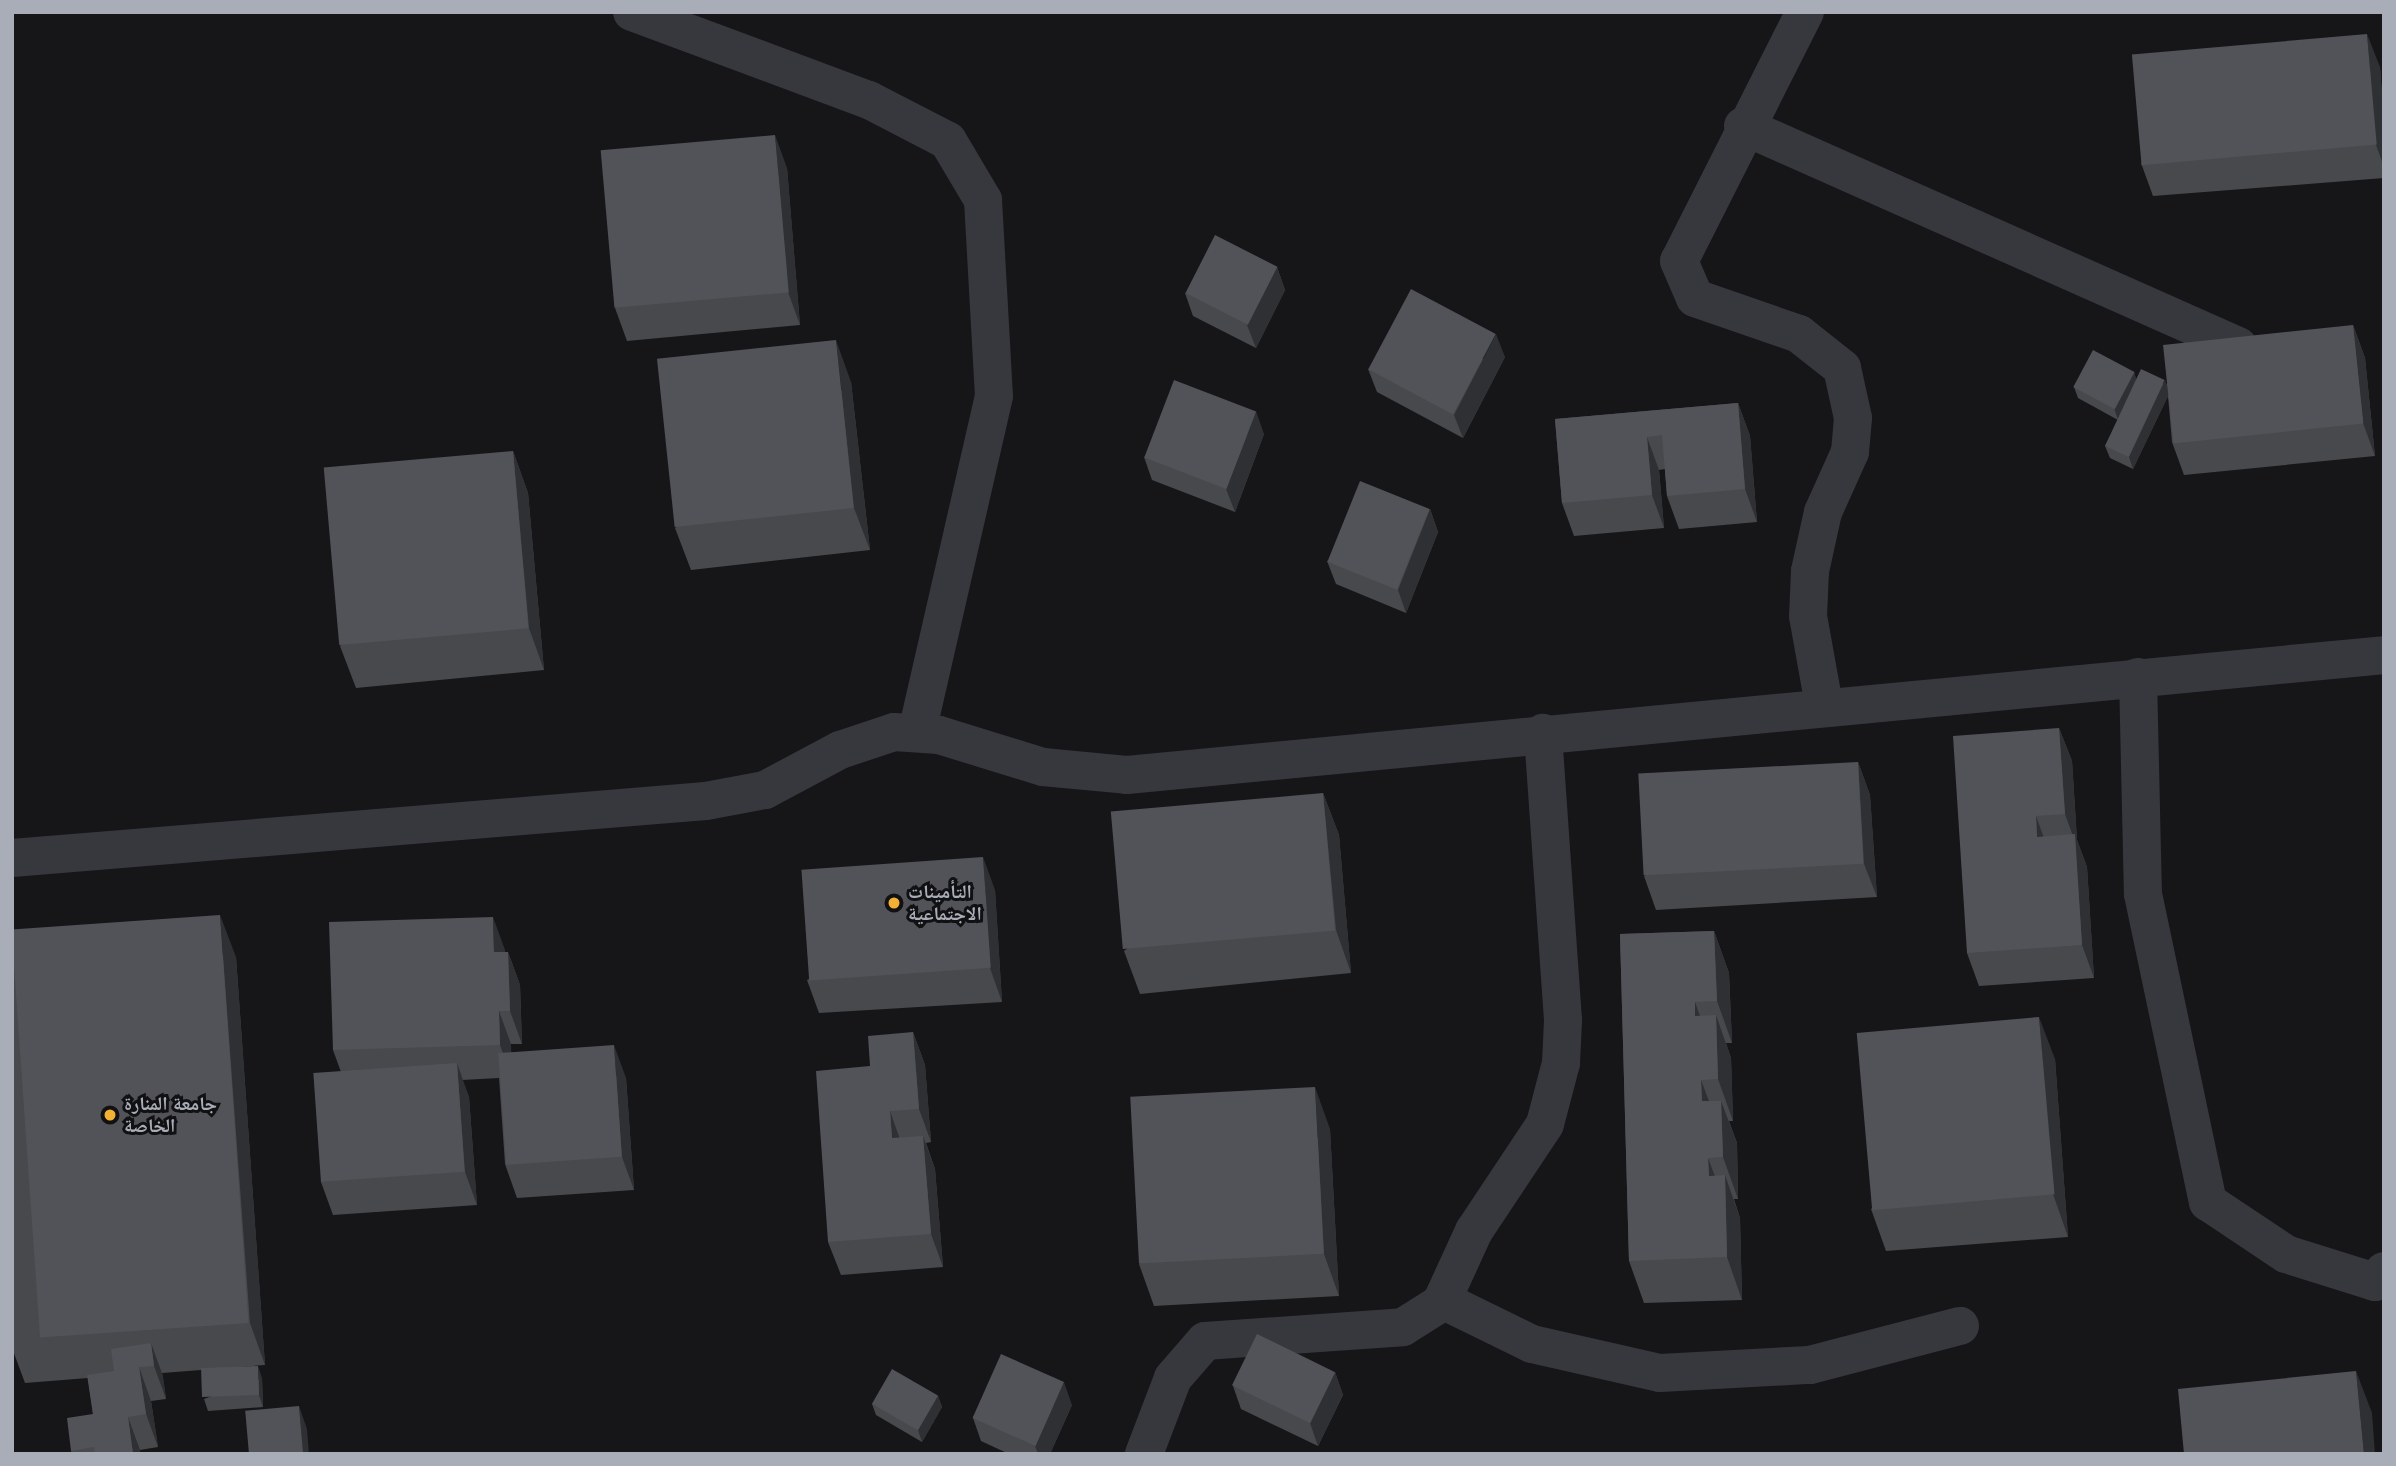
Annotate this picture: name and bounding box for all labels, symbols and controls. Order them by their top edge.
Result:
place label: التأمينات الاجتماعية [908,881,982,925]
marker: التأمينات الاجتماعية [886,895,902,911]
place label: جامعة المنارة الخاصة [124,1093,217,1137]
marker: جامعة المنارة الخاصة [102,1107,118,1123]

